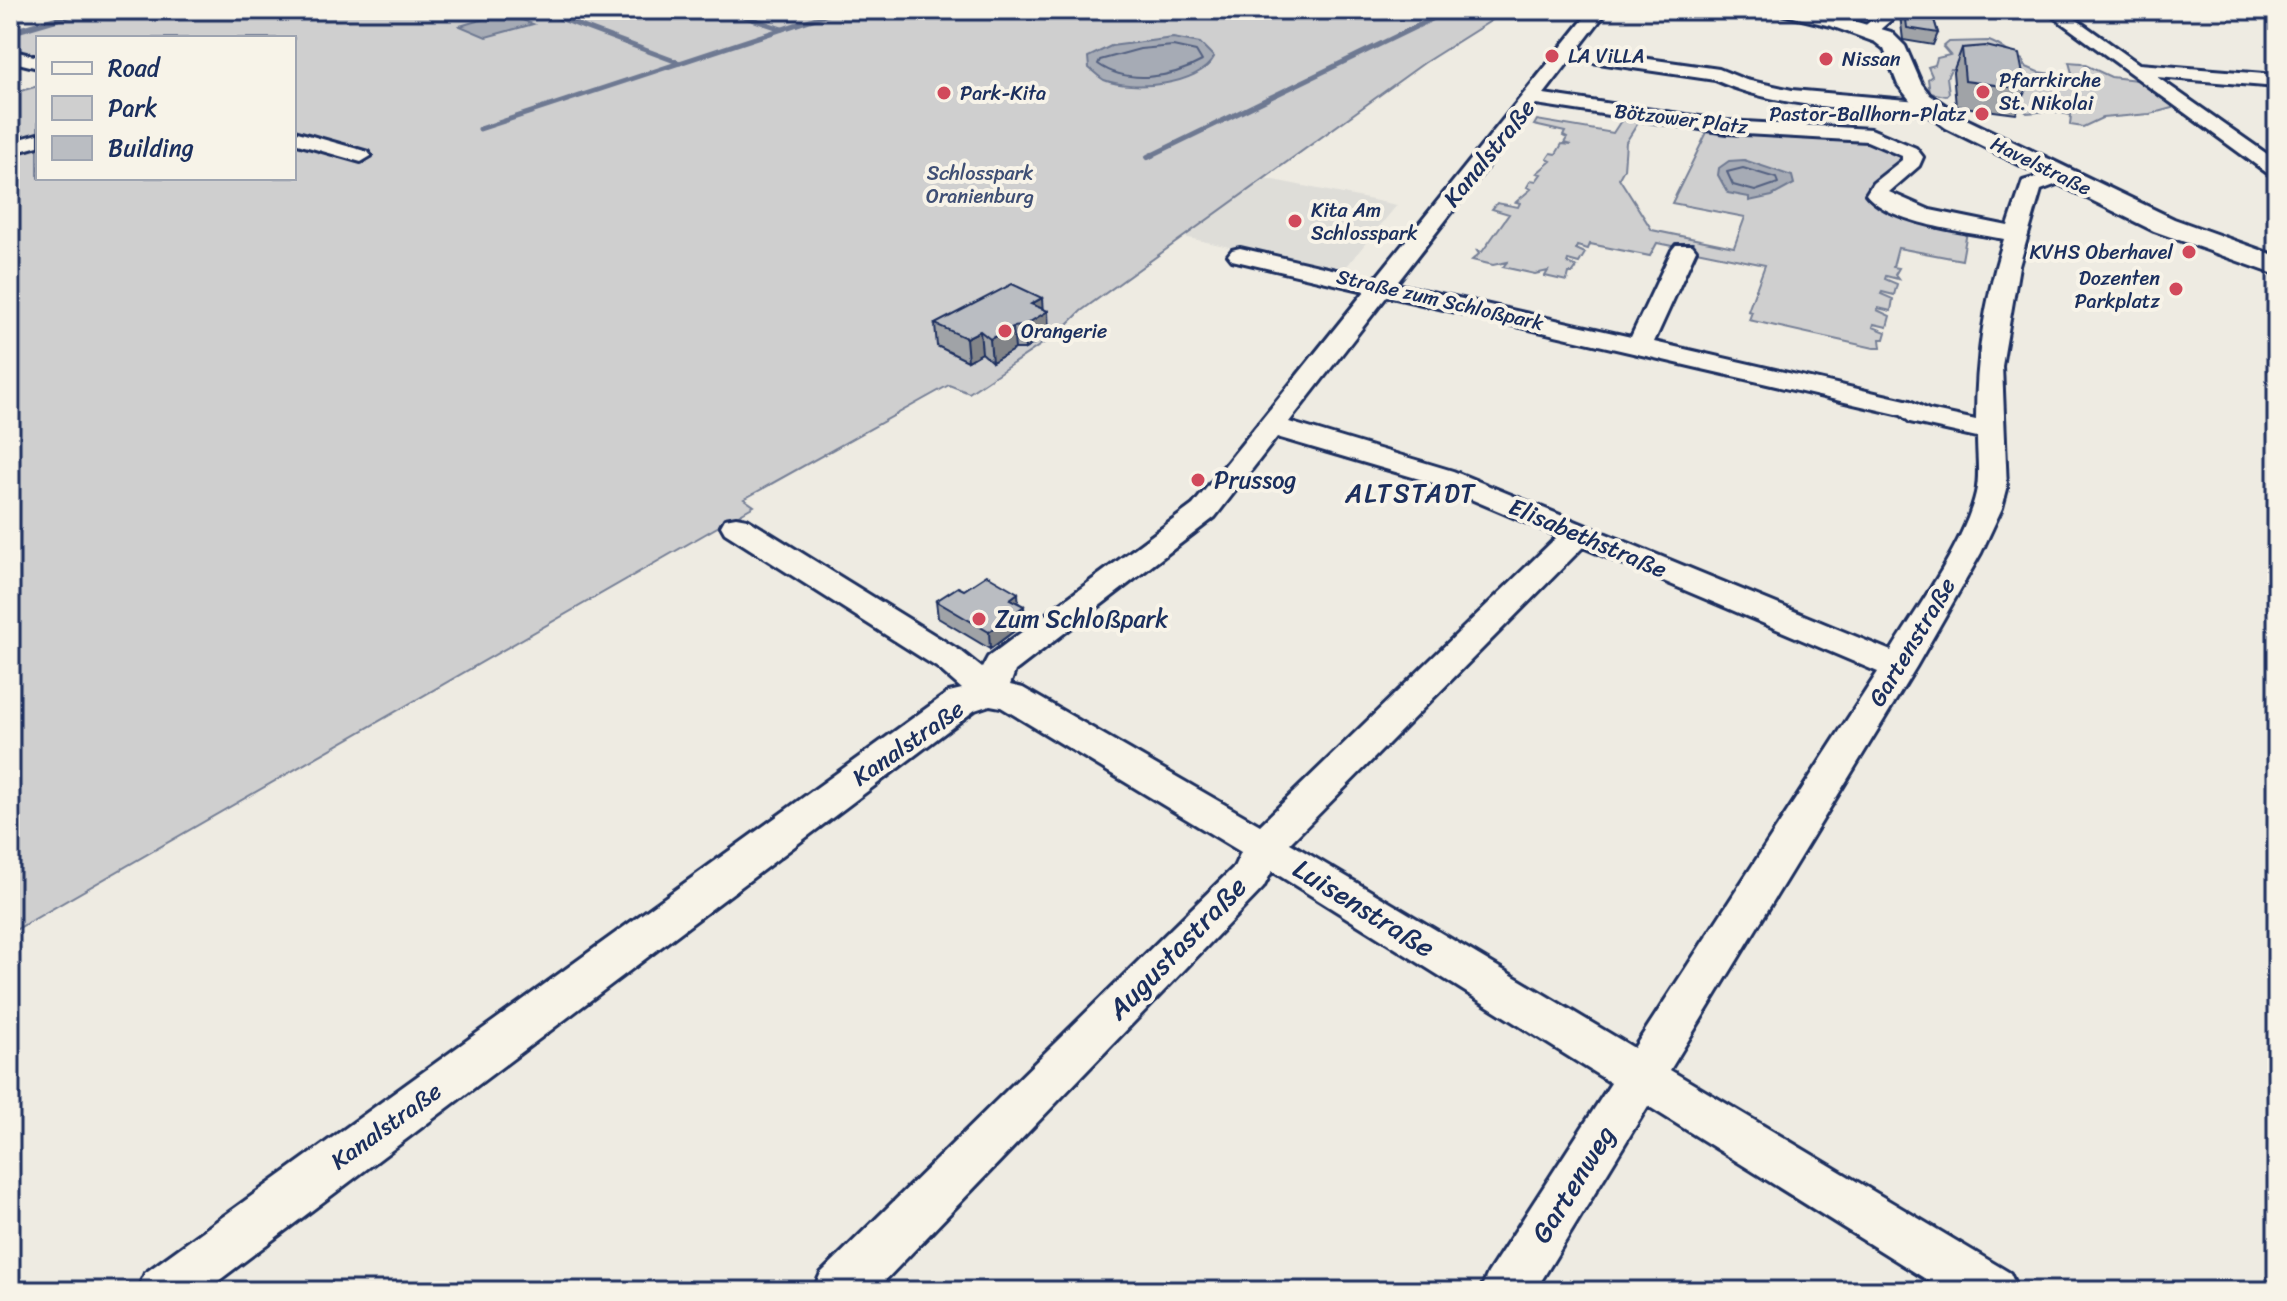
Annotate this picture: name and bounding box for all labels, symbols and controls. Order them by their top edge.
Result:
legend [36,36,296,180]
place label: LA ViLLA [1568,39,1644,74]
place label: Nissan [1842,42,1901,77]
text: Road [108,47,162,89]
marker: LA ViLLA [1543,47,1561,65]
marker: Nissan [1817,50,1835,68]
place label: Pfarrkirche St. Nikolai [1999,63,2101,121]
place label: Park-Kita [960,76,1046,111]
marker: Pfarrkirche St. Nikolai [1974,83,1992,101]
marker: Park-Kita [935,84,953,102]
text: Park [108,87,157,129]
street label: Kanalstraße [1432,89,1546,217]
street label: Bötzower Platz [1612,93,1750,145]
place label: Pastor-Ballhorn-Platz [1769,97,1966,132]
marker: Pastor-Ballhorn-Platz [1973,105,1991,123]
street label: Havelstraße [1984,126,2098,206]
text: Building [108,127,194,169]
park label: Schlosspark Oranienburg [926,156,1034,214]
place label: Kita Am Schlosspark [1311,193,1418,251]
marker: Kita Am Schlosspark [1286,212,1304,230]
place label: KVHS Oberhavel [2029,235,2174,270]
marker: KVHS Oberhavel [2180,243,2198,261]
street label: Straße zum Schloßpark [1333,259,1547,341]
place label: Dozenten Parkplatz [2074,261,2160,319]
marker: Dozenten Parkplatz [2167,280,2185,298]
place label: Orangerie [1021,314,1107,349]
marker: Orangerie [996,322,1014,340]
place label: Prussog [1214,459,1296,501]
district label: ALTSTADT [1344,470,1477,516]
marker: Prussog [1189,471,1207,489]
street label: Elisabethstraße [1502,486,1674,590]
street label: Gartenstraße [1857,569,1967,715]
place label: Zum Schloßpark [995,598,1168,640]
marker: Zum Schloßpark [970,610,988,628]
street label: Kanalstraße [843,689,973,797]
street label: Luisenstraße [1283,845,1445,971]
street label: Augustastraße [1094,864,1259,1032]
street label: Kanalstraße [321,1071,451,1181]
street label: Gartenweg [1517,1115,1629,1253]

